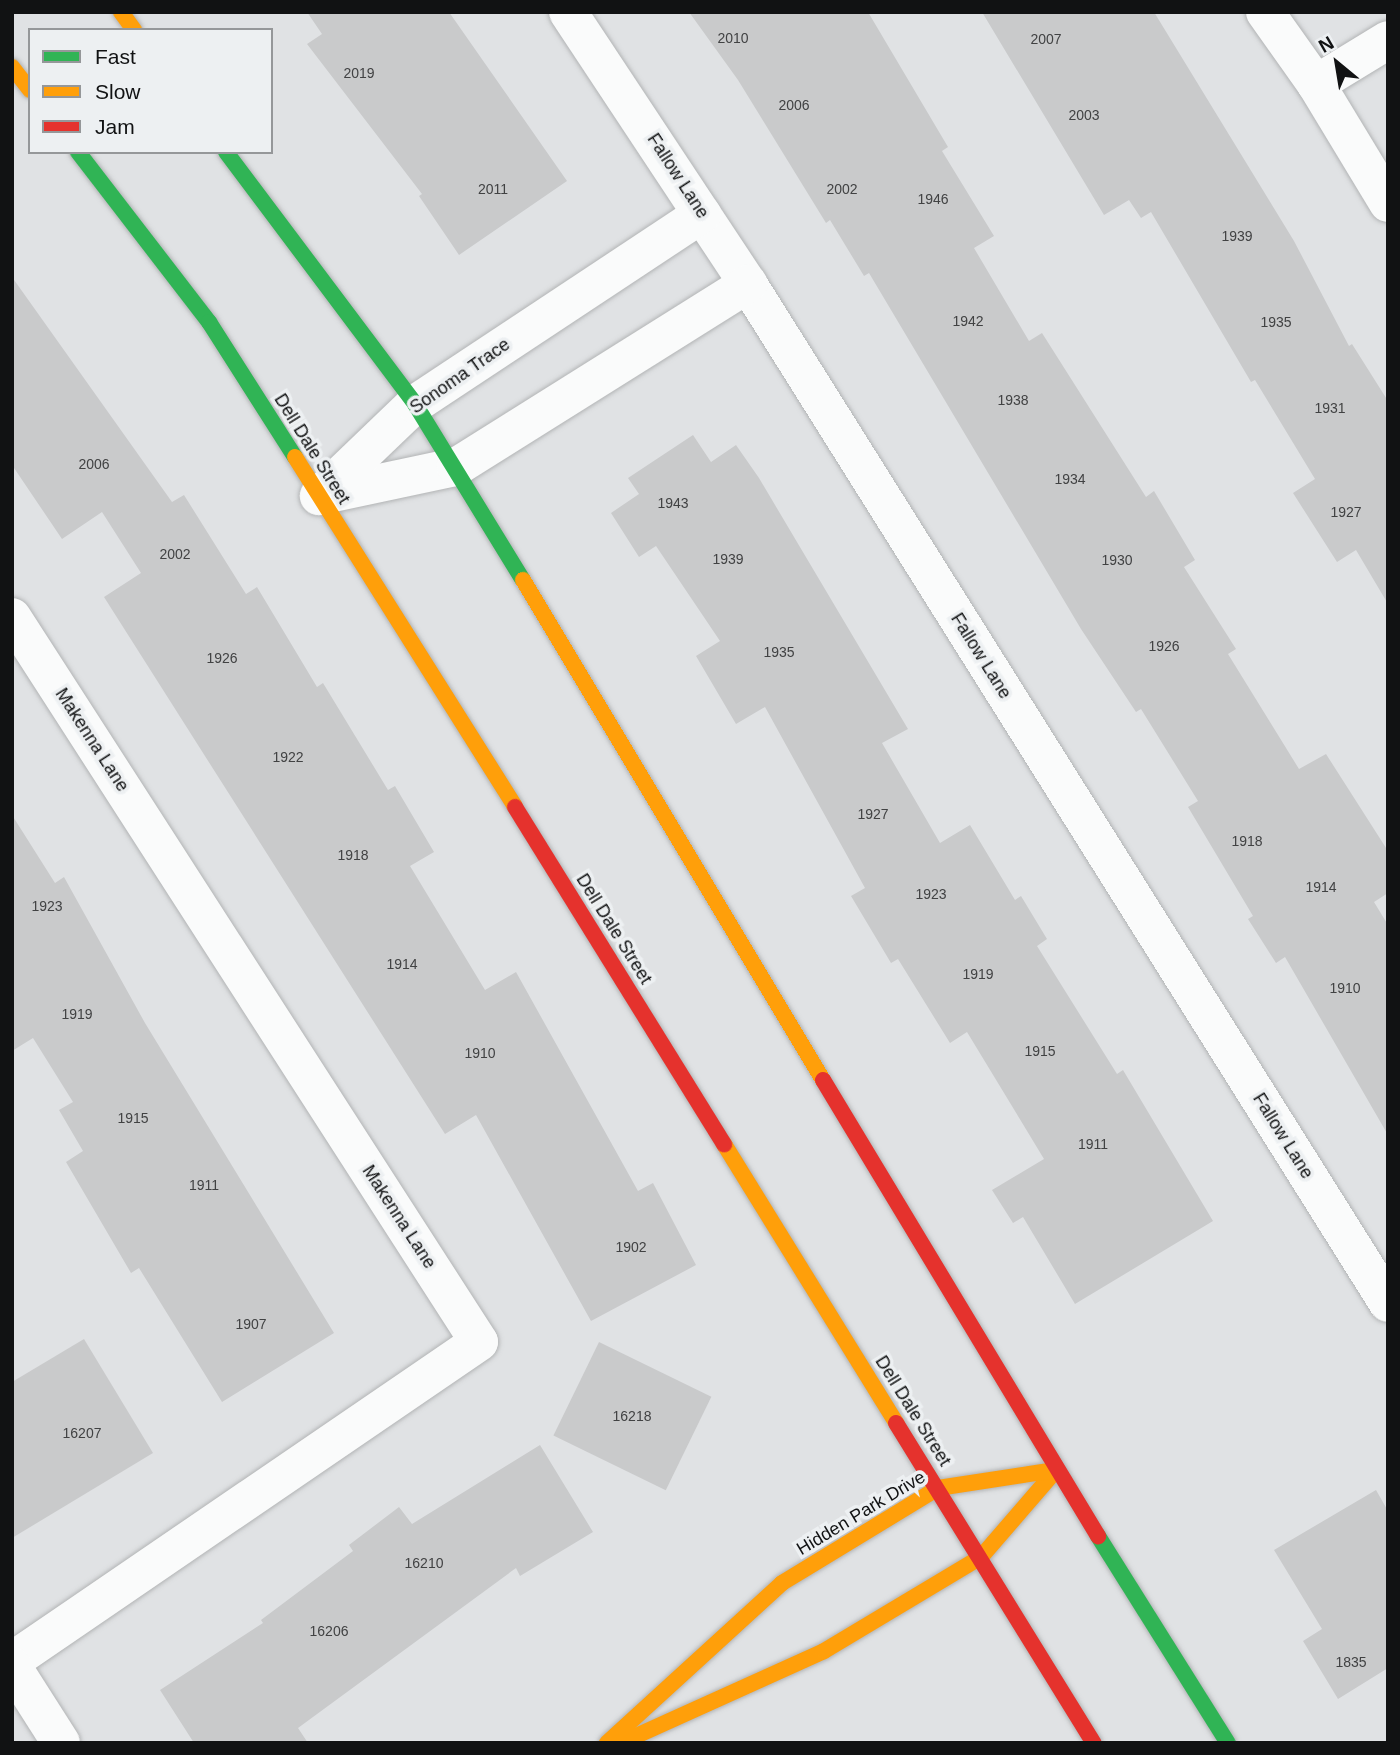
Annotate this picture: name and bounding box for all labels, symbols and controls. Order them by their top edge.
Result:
legend [28,28,273,154]
north arrow [1302,28,1372,98]
house number: 2010 [717,30,749,46]
house number: 2007 [1030,31,1062,47]
text: N [1315,32,1337,57]
text: Fast [95,45,136,68]
house number: 2019 [343,65,375,81]
text: Slow [95,80,141,103]
house number: 2006 [778,97,810,113]
house number: 2003 [1068,107,1100,123]
text: Jam [95,115,135,138]
street label: Fallow Lane [643,129,713,223]
house number: 2011 [478,181,508,197]
house number: 2002 [826,181,858,197]
house number: 1946 [917,191,949,207]
house number: 1939 [1221,228,1253,244]
house number: 1942 [952,313,984,329]
house number: 1935 [1260,314,1292,330]
street label: Sonoma Trace [406,333,514,419]
street label: Dell Dale Street [269,390,355,508]
house number: 1938 [997,392,1029,408]
house number: 1931 [1314,400,1346,416]
house number: 2006 [78,456,110,472]
house number: 1934 [1054,471,1086,487]
house number: 1943 [657,495,689,511]
house number: 1927 [1330,504,1362,520]
house number: 2002 [159,546,191,562]
house number: 1939 [712,551,744,567]
house number: 1930 [1101,552,1133,568]
street label: Fallow Lane [946,609,1016,703]
house number: 1926 [1148,638,1180,654]
house number: 1935 [763,644,795,660]
house number: 1926 [206,650,238,666]
street label: Makenna Lane [51,684,133,796]
house number: 1922 [272,749,304,765]
house number: 1927 [857,806,889,822]
house number: 1918 [1231,833,1263,849]
house number: 1918 [337,847,369,863]
street label: Dell Dale Street [571,870,657,988]
house number: 1914 [1305,879,1337,895]
house number: 1923 [915,886,947,902]
house number: 1923 [31,898,63,914]
house number: 1914 [386,956,418,972]
house number: 1919 [962,966,994,982]
house number: 1910 [1329,980,1361,996]
house number: 1919 [61,1006,93,1022]
house number: 1915 [1024,1043,1056,1059]
house number: 1910 [464,1045,496,1061]
street label: Fallow Lane [1248,1089,1318,1183]
house number: 1915 [117,1110,149,1126]
house number: 1911 [1078,1136,1108,1152]
street label: Makenna Lane [358,1161,440,1273]
house number: 1911 [189,1177,219,1193]
house number: 1902 [615,1239,647,1255]
house number: 1907 [235,1316,267,1332]
street label: Dell Dale Street [870,1352,956,1470]
house number: 16218 [613,1408,651,1424]
house number: 16207 [63,1425,101,1441]
street label: Hidden Park Drive [793,1466,929,1560]
house number: 16210 [405,1555,443,1571]
house number: 16206 [310,1623,348,1639]
house number: 1835 [1335,1654,1367,1670]

